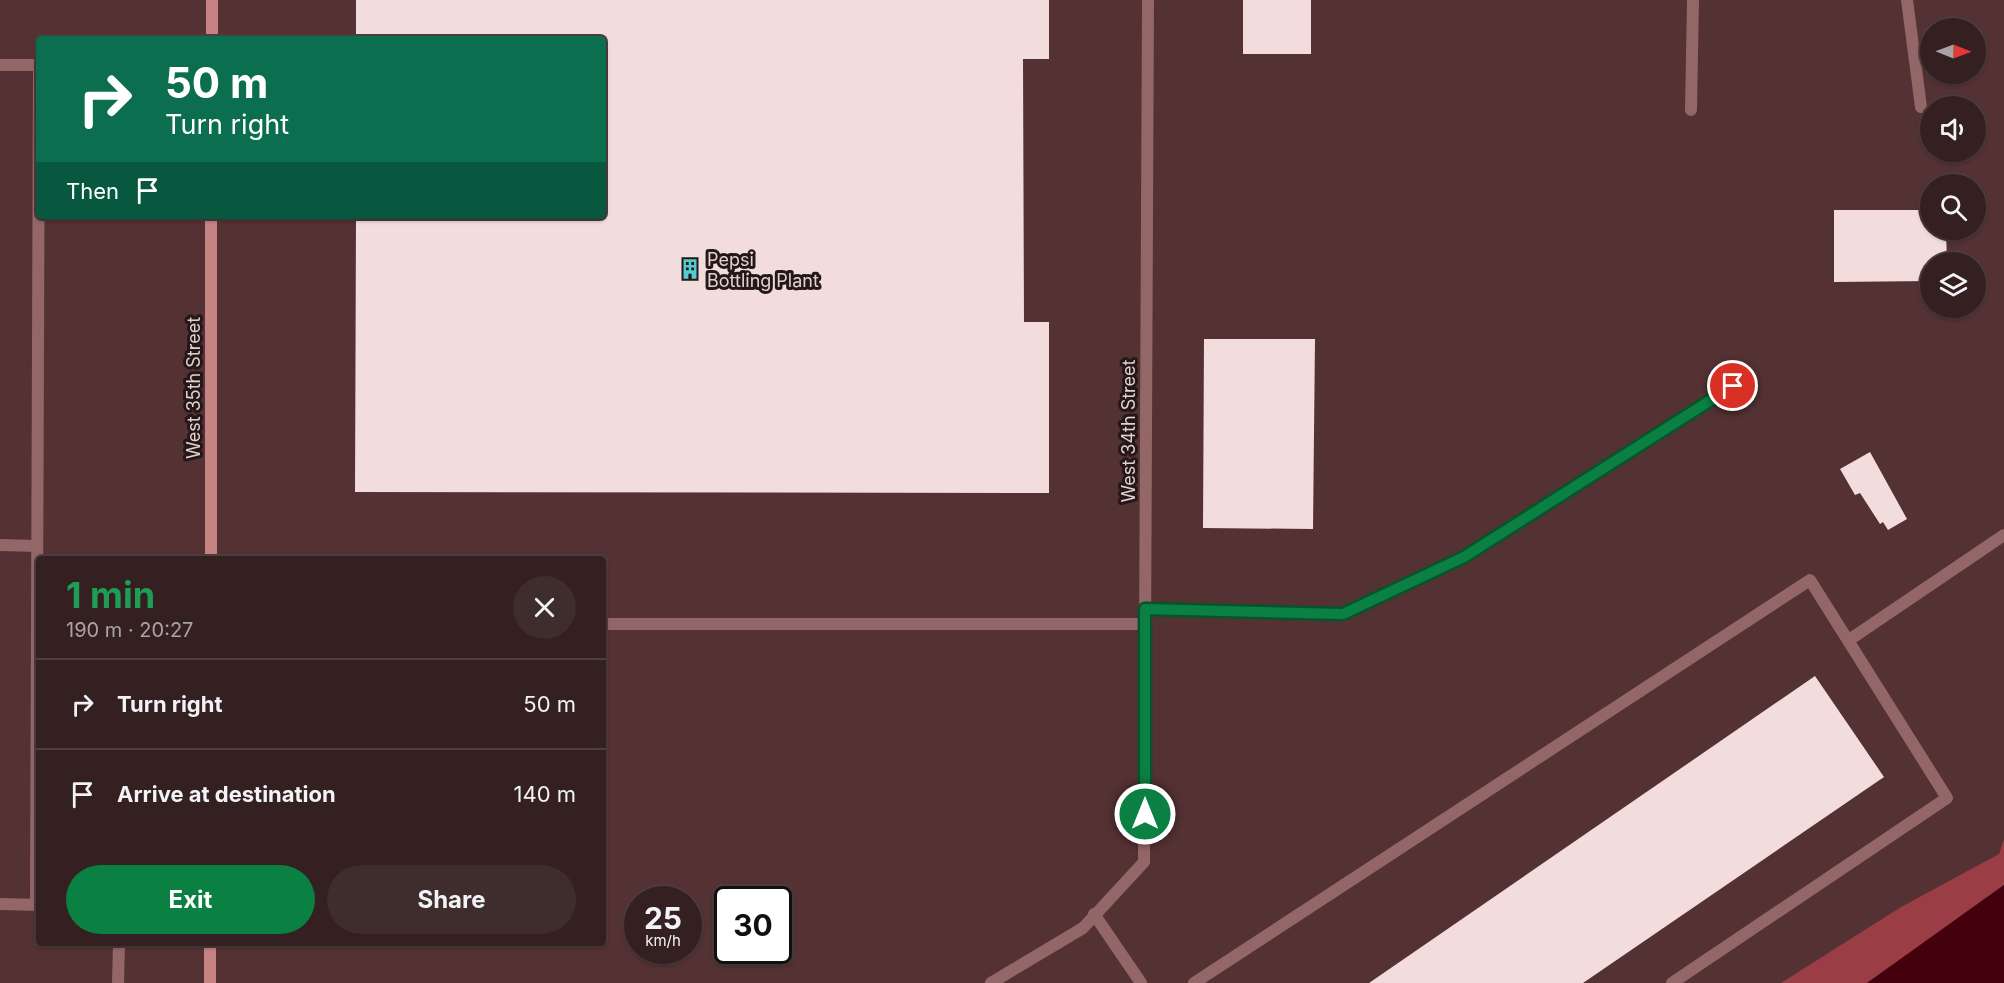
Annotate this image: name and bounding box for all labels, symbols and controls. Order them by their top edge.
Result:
north arrow [1920,18,1986,84]
map controls [1920,18,1986,318]
text: 50 m [165,57,268,108]
icon: right [66,60,144,138]
button: sound [1920,96,1986,162]
text: Turn right [165,108,289,141]
icon: arrive [131,174,164,207]
button: search [1920,174,1986,240]
text: Then [66,178,119,204]
place label: Pepsi Bottling Plant [707,249,819,291]
button: layers [1920,252,1986,318]
building icon: Pepsi Bottling Plant [678,257,702,281]
street label: West 35th Street [183,317,204,459]
street label: West 34th Street [1118,359,1139,502]
pin [1707,360,1758,411]
icon: arrive [1716,369,1749,402]
text: 1 min [66,573,155,617]
button: close [513,576,576,639]
text: 190 m · 20:27 [66,618,193,642]
icon: right [66,688,99,721]
text: Turn right [117,691,223,717]
text: 50 m [523,691,576,717]
icon: arrive [66,778,99,811]
text: Arrive at destination [117,781,336,807]
text: 140 m [514,781,576,807]
position arrow [1113,782,1177,846]
button: Exit [66,865,315,934]
button: Share [327,865,576,934]
speed limit sign: 30 [714,886,792,964]
text: 25 [644,900,682,936]
text: km/h [645,931,681,950]

